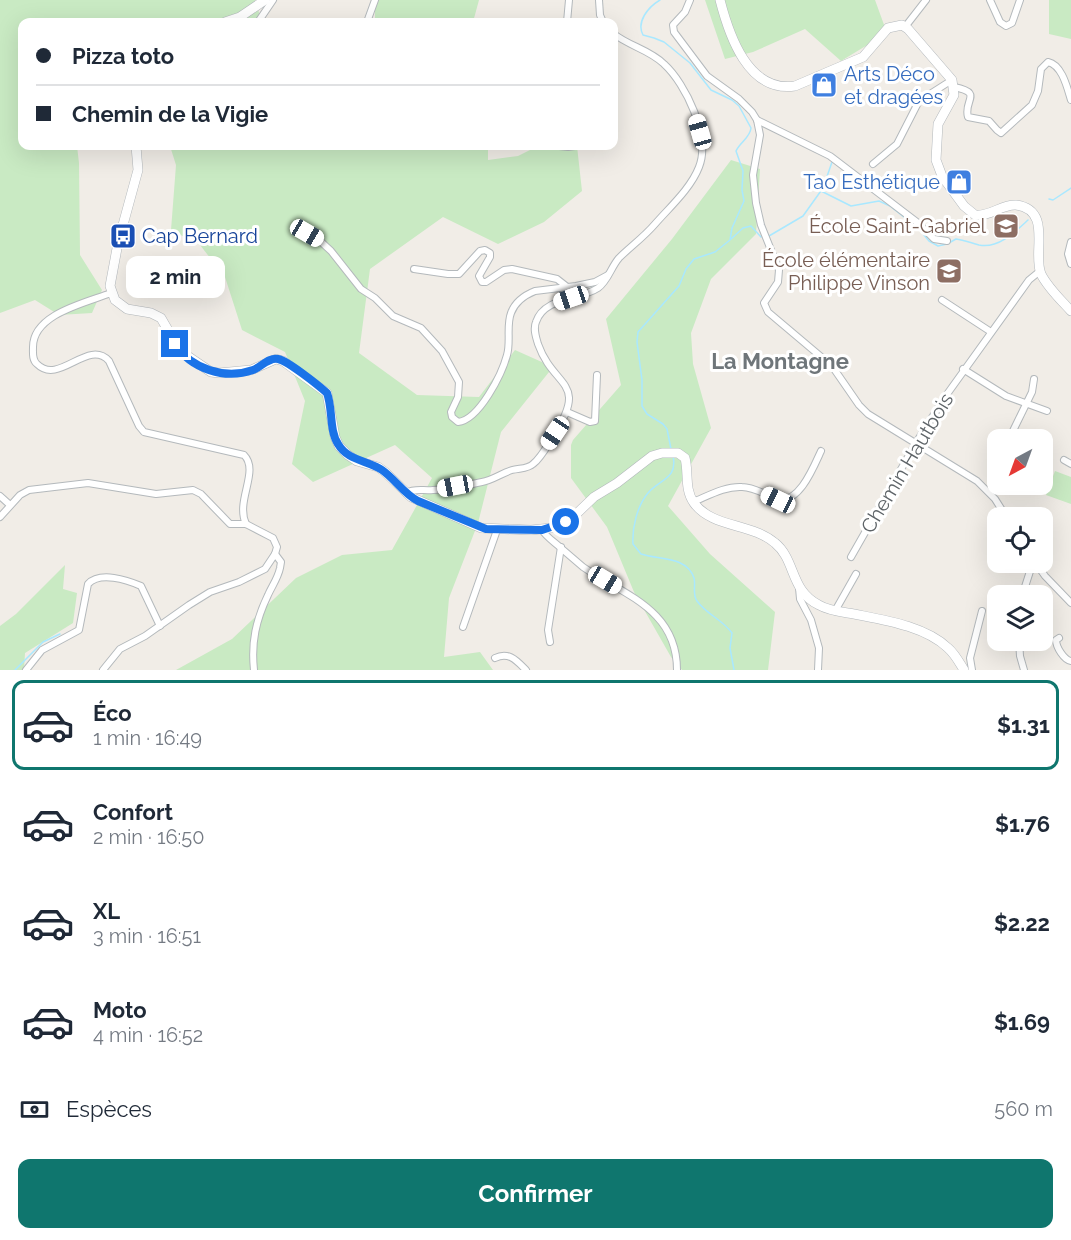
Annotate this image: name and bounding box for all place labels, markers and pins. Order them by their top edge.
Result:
place label: Arts Déco et dragées [844,62,943,109]
shop icon: Arts Déco et dragées [809,70,839,100]
shop icon: Tao Esthétique [944,167,974,197]
place label: Tao Esthétique [803,170,940,194]
school or university icon: École Saint-Gabriel [991,211,1021,241]
place label: École Saint-Gabriel [809,214,987,238]
bus stop icon: Cap Bernard [108,221,138,251]
place label: Cap Bernard [142,224,258,248]
place label: École élémentaire Philippe Vinson [762,248,930,295]
school or university icon: École élémentaire Philippe Vinson [934,256,964,286]

